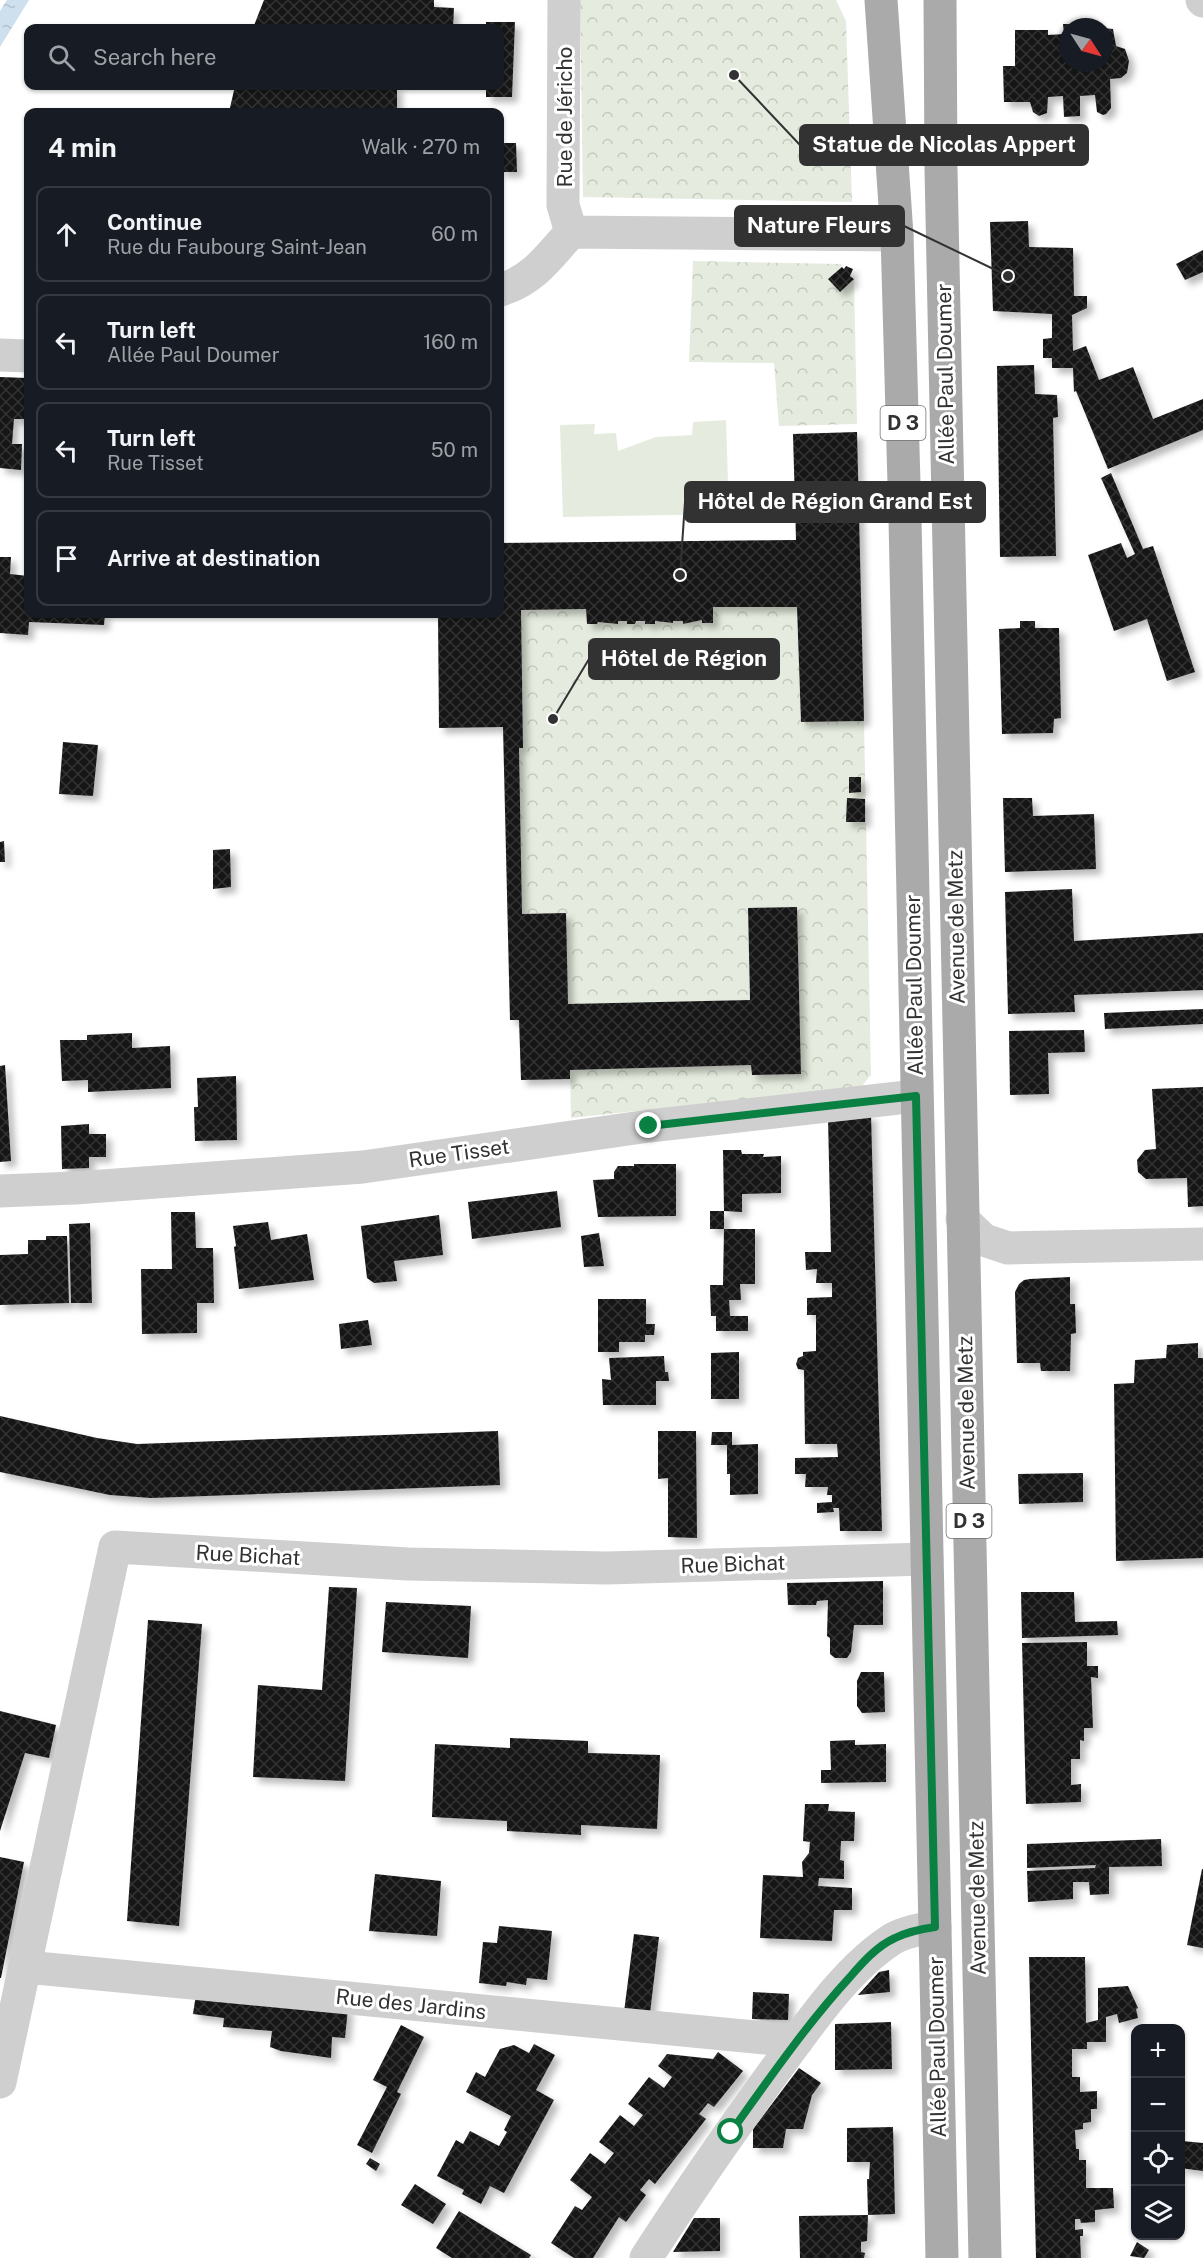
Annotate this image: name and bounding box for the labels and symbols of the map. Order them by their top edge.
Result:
north arrow [1059,18,1113,72]
street label: Rue de Jéricho [552,47,577,187]
callout: Statue de Nicolas Appert [800,125,1088,165]
text: Statue de Nicolas Appert [812,131,1076,157]
callout: Nature Fleurs [735,206,904,246]
text: Nature Fleurs [747,212,891,238]
street label: Allée Paul Doumer [931,283,959,465]
road number: D 3 [880,406,926,440]
callout: Hôtel de Région Grand Est [685,482,985,522]
text: Hôtel de Région Grand Est [697,488,973,514]
callout: Hôtel de Région [589,639,779,679]
text: Hôtel de Région [601,645,767,671]
street label: Avenue de Metz [942,850,970,1004]
street label: Allée Paul Doumer [900,894,928,1076]
route end [635,1112,661,1138]
street label: Rue Tisset [407,1134,511,1172]
street label: Avenue de Metz [952,1336,980,1490]
road number: D 3 [946,1504,992,1538]
street label: Rue Bichat [195,1540,301,1570]
street label: Rue Bichat [680,1550,786,1578]
street label: Avenue de Metz [963,1821,991,1975]
street label: Allée Paul Doumer [923,1956,951,2138]
street label: Rue des Jardins [334,1984,488,2024]
route start [717,2118,743,2144]

